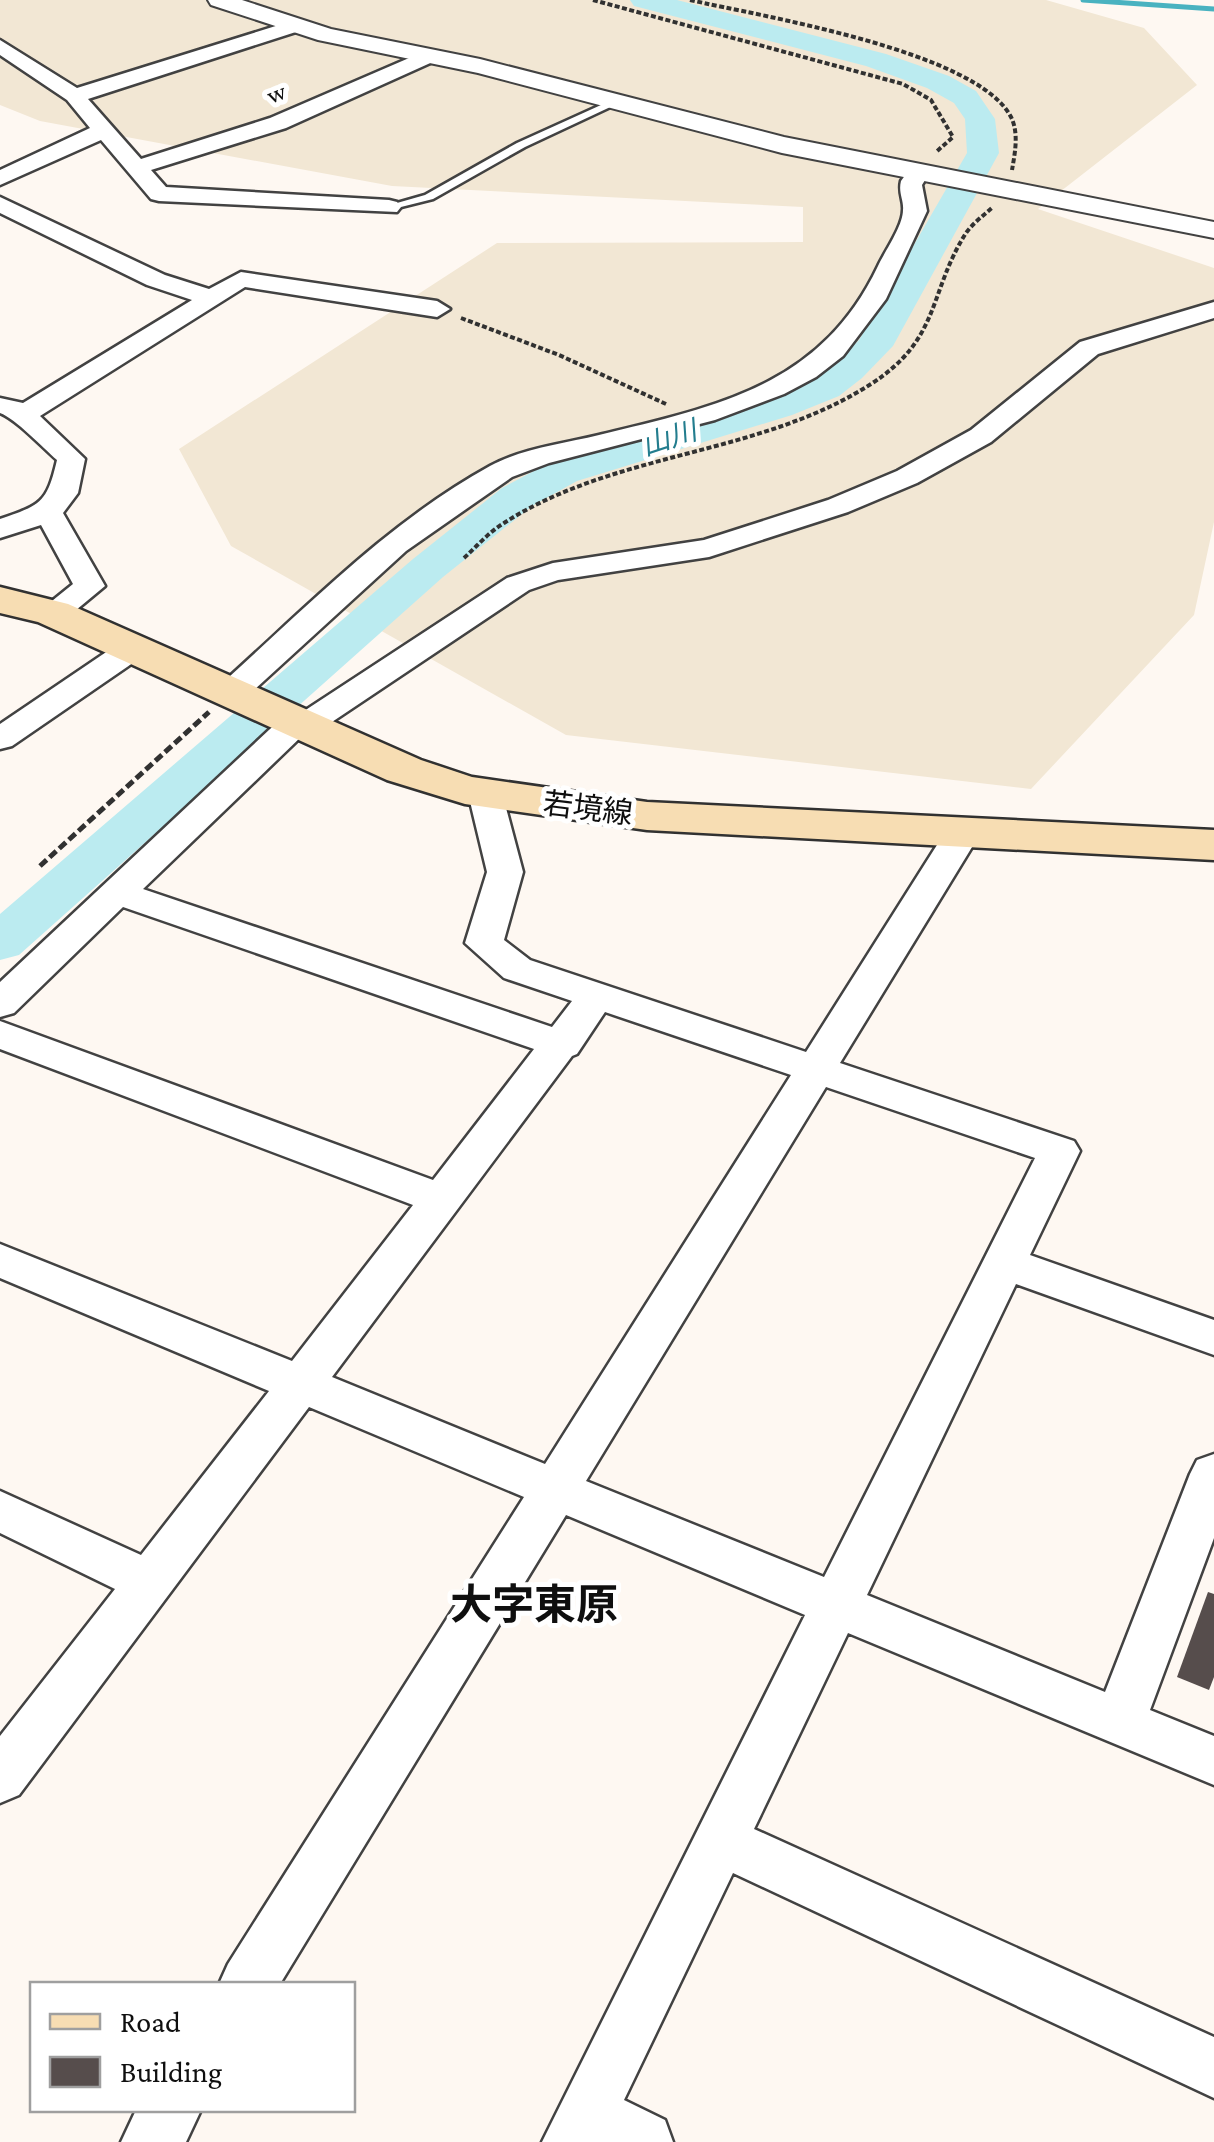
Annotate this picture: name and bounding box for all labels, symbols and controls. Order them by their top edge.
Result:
street label: w [262,77,290,109]
water label: 山川 [638,414,703,461]
street label: 若境線 [541,786,635,830]
district label: 大字東原 [450,1581,618,1628]
legend [30,1982,355,2112]
text: Road [120,2005,181,2038]
text: Building [120,2055,222,2089]

